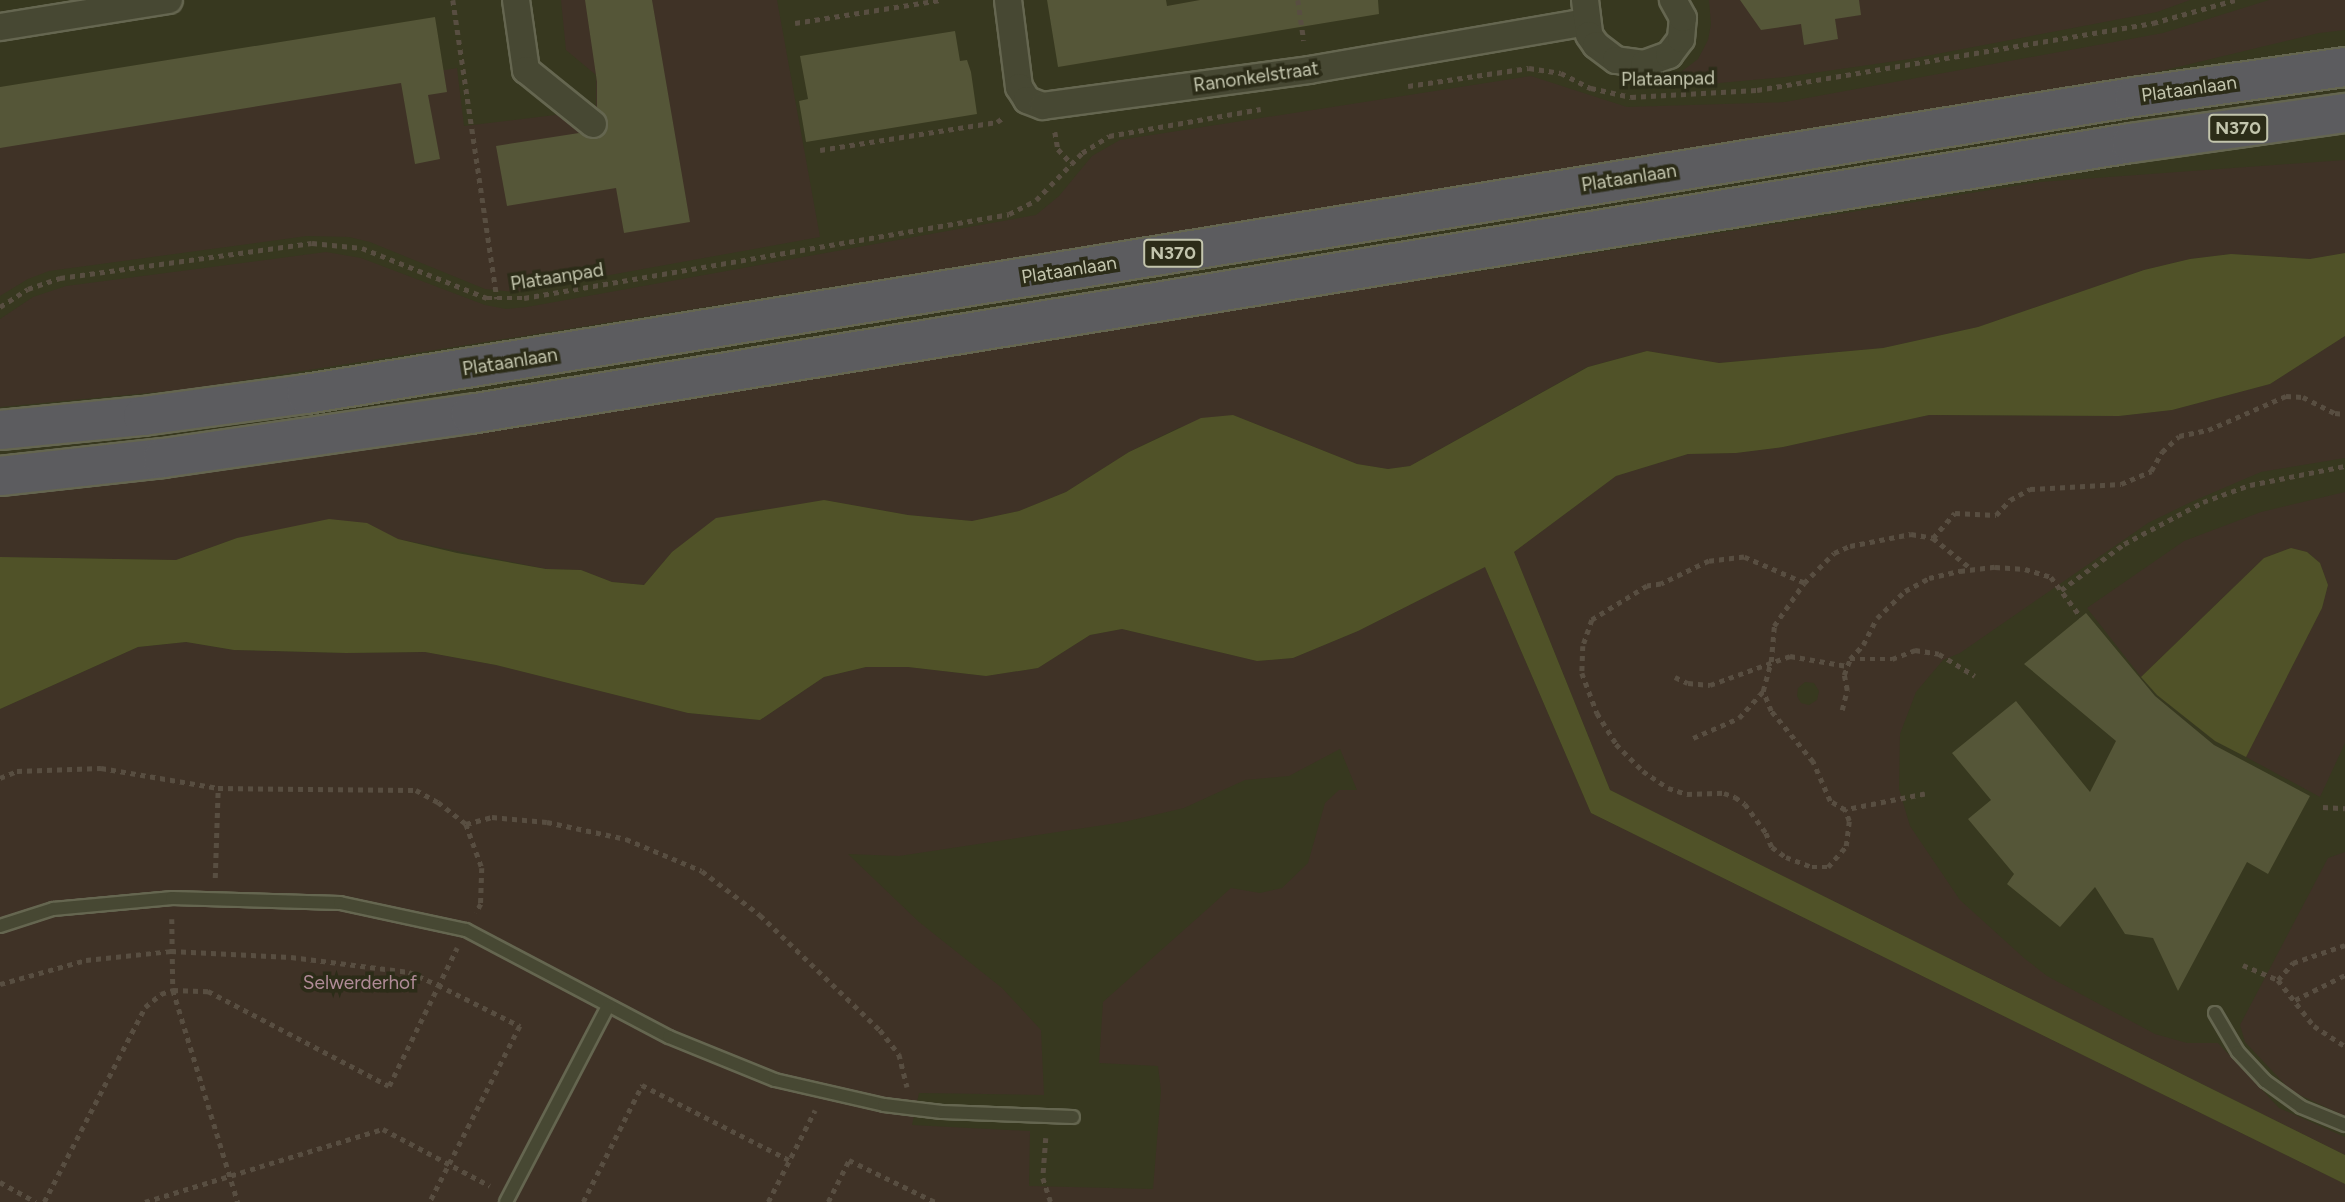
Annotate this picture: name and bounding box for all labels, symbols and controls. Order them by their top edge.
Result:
street label: Ranonkelstraat [1192,57,1320,97]
street label: Plataanpad [1621,67,1715,91]
street label: Plataanlaan [2140,71,2238,107]
road number: N370 [2206,113,2270,142]
street label: Plataanlaan [1580,159,1678,197]
road number: N370 [1142,239,1204,268]
street label: Plataanlaan [1020,251,1118,289]
street label: Plataanpad [509,258,605,296]
street label: Plataanlaan [461,343,559,381]
park label: Selwerderhof [303,972,417,994]

